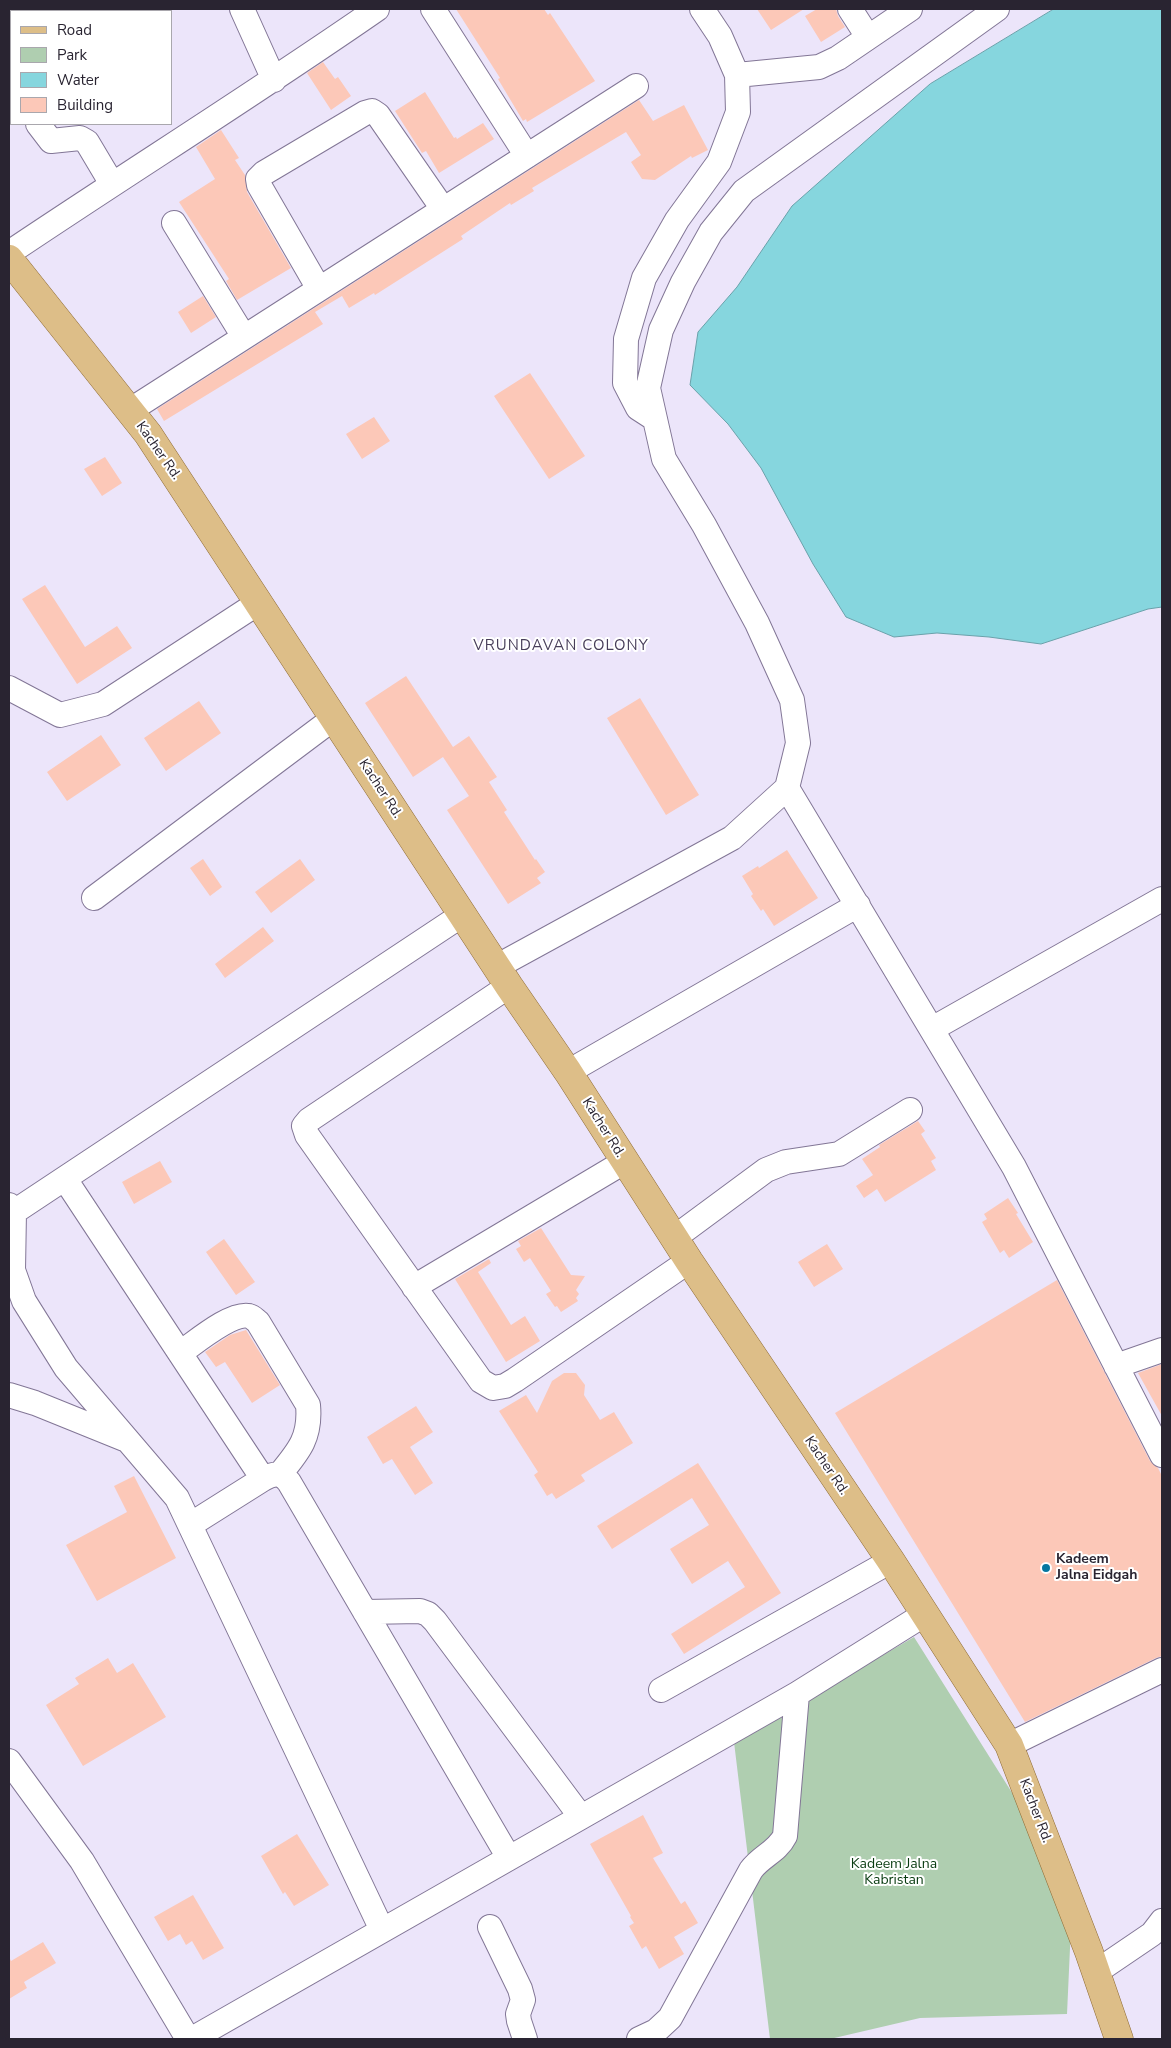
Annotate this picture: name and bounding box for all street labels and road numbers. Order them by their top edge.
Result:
street label: Kacher Rd. [132,419,184,483]
street label: Kacher Rd. [355,756,405,822]
street label: Kacher Rd. [578,1095,628,1161]
street label: Kacher Rd. [800,1433,852,1499]
street label: Kacher Rd. [1015,1777,1055,1845]

